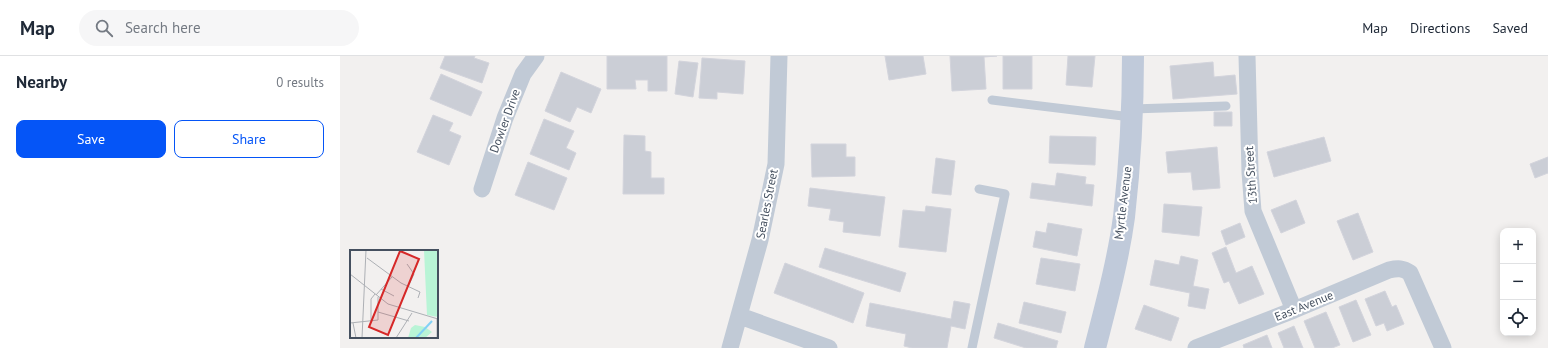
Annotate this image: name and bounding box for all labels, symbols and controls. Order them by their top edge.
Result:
search box [79,10,359,46]
text: Map [20,16,55,40]
icon: search [93,17,115,39]
text: Search here [125,18,201,37]
text: Map [1362,19,1388,37]
text: Directions [1410,19,1470,37]
text: Saved [1492,19,1528,37]
text: Nearby [16,71,67,93]
text: 0 results [276,74,324,91]
street label: Dowler Drive [486,87,523,155]
button: Save [16,120,166,158]
button: Share [174,120,324,158]
street label: 13th Street [1241,146,1260,204]
street label: Myrtle Avenue [1111,166,1134,240]
street label: Searles Street [752,168,781,240]
map controls [1500,228,1536,336]
button: + [1500,228,1536,264]
inset map [350,250,438,338]
button: − [1500,264,1536,300]
street label: East Avenue [1272,287,1335,324]
button: locate [1500,300,1536,336]

